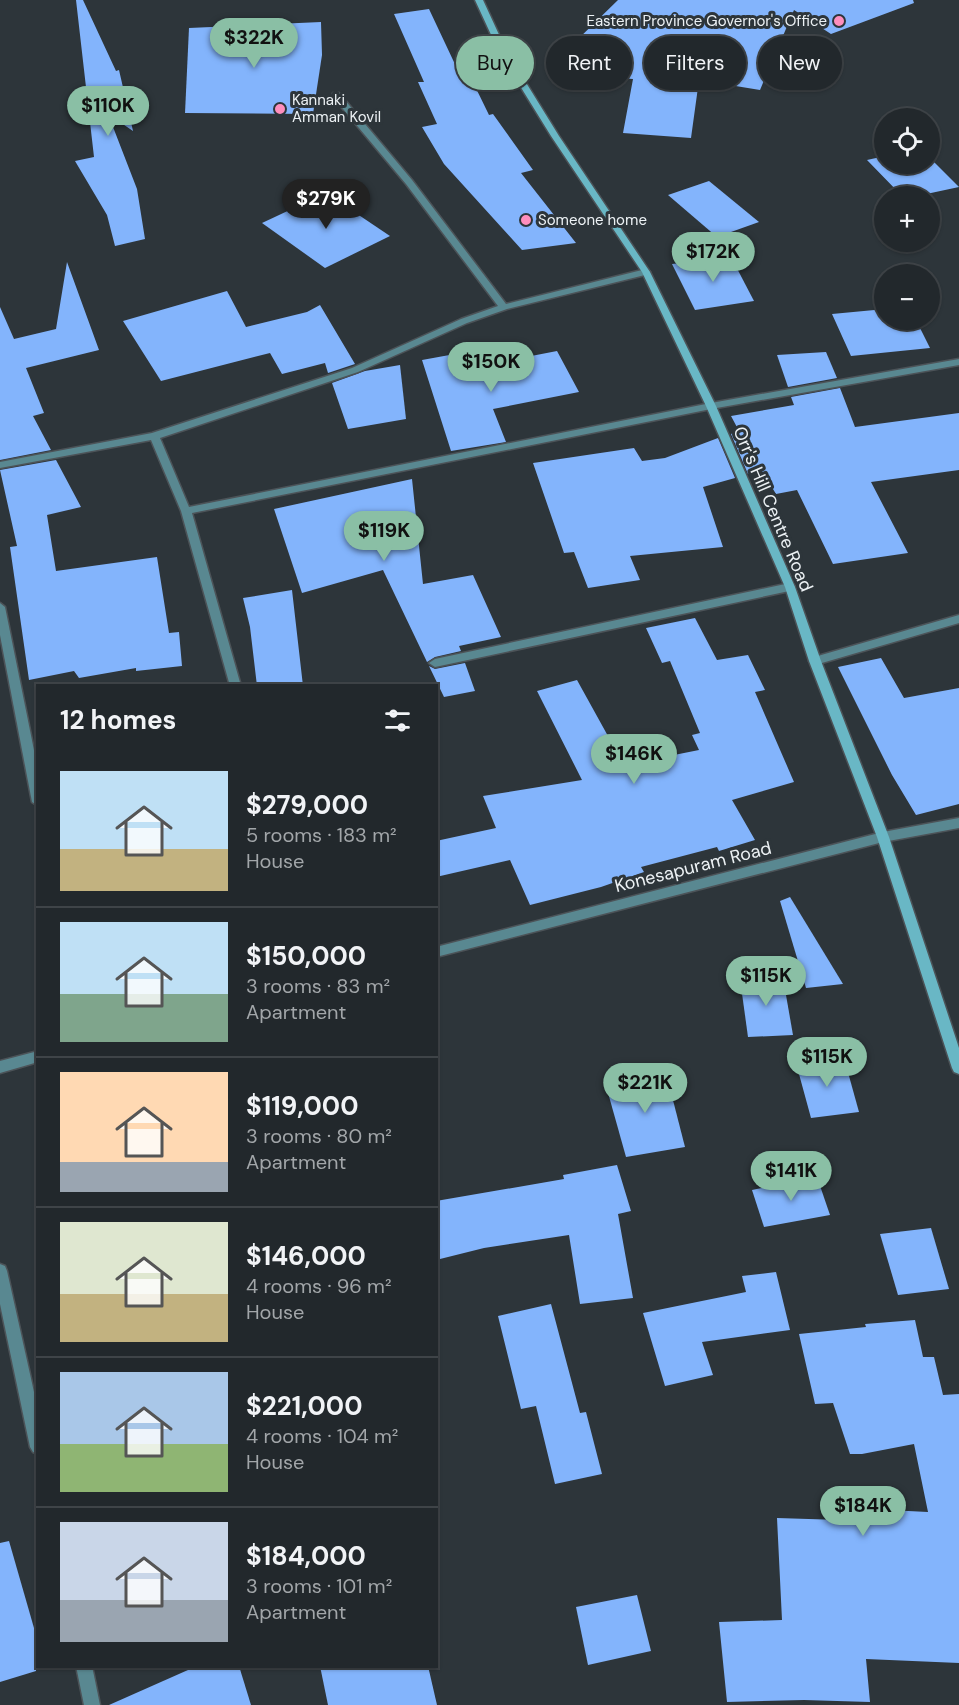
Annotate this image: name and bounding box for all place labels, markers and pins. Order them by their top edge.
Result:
place label: Eastern Province Governor's Office [586,11,827,31]
marker: Eastern Province Governor's Office [832,14,846,28]
pin: $322K [212,18,296,69]
pin: $110K [66,86,150,137]
place label: Kannaki Amman Kovil [292,90,381,127]
marker: Kannaki Amman Kovil [273,102,287,116]
pin: $279K [284,179,368,230]
place label: Someone home [538,210,647,230]
marker: Someone home [519,213,533,227]
pin: $172K [671,232,755,283]
pin: $150K [449,342,533,393]
pin: $119K [342,511,426,562]
pin: $146K [592,734,676,785]
pin: $115K [724,956,808,1007]
pin: $115K [785,1037,869,1088]
pin: $221K [603,1063,687,1114]
pin: $141K [749,1151,833,1202]
pin: $184K [821,1486,905,1537]

